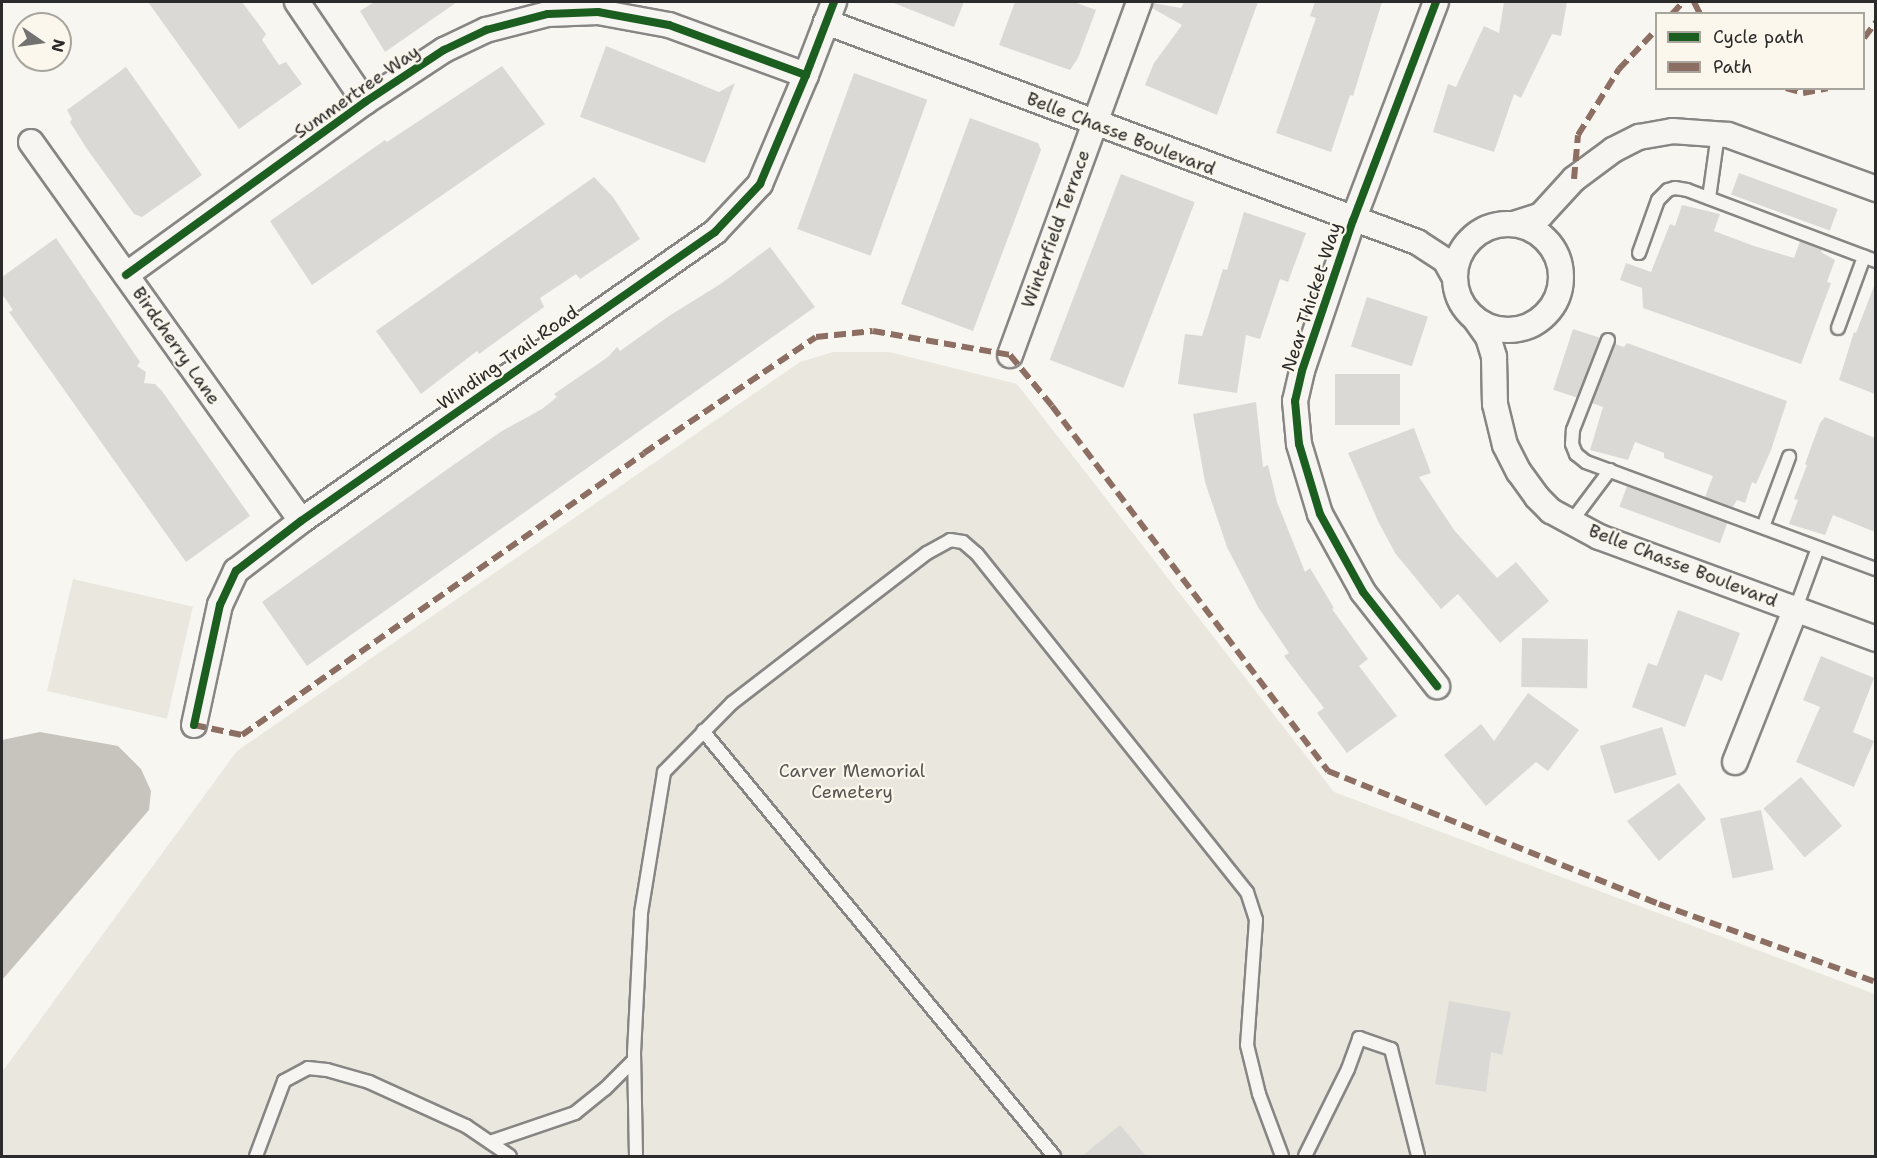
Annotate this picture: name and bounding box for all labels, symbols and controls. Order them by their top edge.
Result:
north arrow [12,12,72,72]
legend [1655,12,1865,90]
text: Cycle path [1713,25,1804,49]
text: N [46,37,70,54]
street label: Summertree Way [290,41,424,143]
text: Path [1713,55,1752,79]
street label: Belle Chasse Boulevard [1024,88,1218,180]
street label: Winterfield Terrace [1017,147,1095,311]
street label: Near Thicket Way [1278,220,1346,374]
street label: Birdcherry Lane [127,283,225,409]
street label: Winding Trail Road [433,301,583,415]
street label: Belle Chasse Boulevard [1586,520,1780,612]
park label: Carver Memorial Cemetery [779,761,925,804]

